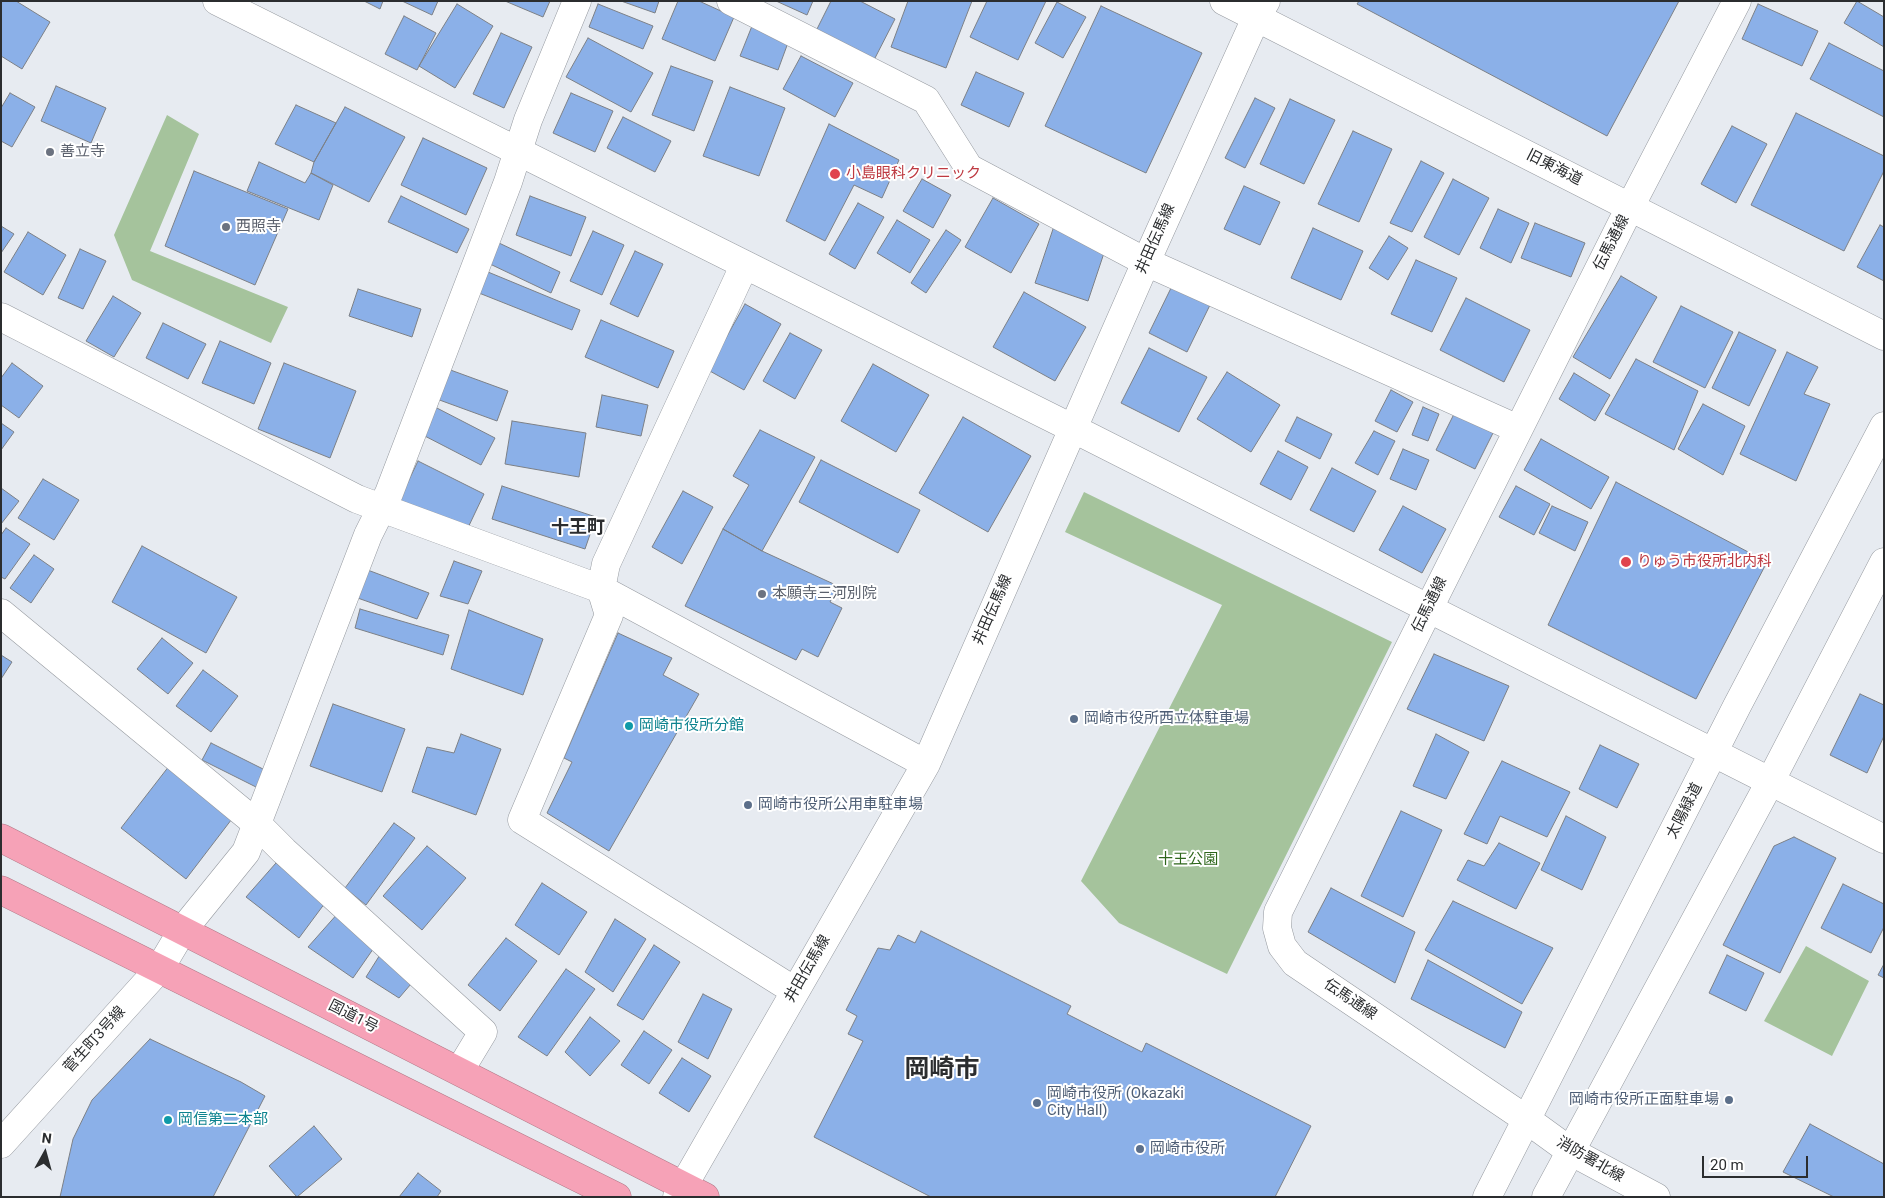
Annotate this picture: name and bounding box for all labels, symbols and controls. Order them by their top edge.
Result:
place label: 善立寺 [60,143,105,161]
marker: 善立寺 [44,146,56,158]
street label: 旧東海道 [1523,146,1585,190]
place label: 小島眼科クリニック [846,165,981,183]
marker: 小島眼科クリニック [828,167,842,181]
street label: 井田伝馬線 [1133,201,1179,277]
street label: 伝馬通線 [1590,212,1634,274]
place label: 西照寺 [236,218,281,236]
marker: 西照寺 [220,221,232,233]
district label: 十王町 [551,517,605,539]
place label: りゅう市役所北内科 [1637,553,1772,571]
marker: りゅう市役所北内科 [1619,555,1633,569]
street label: 井田伝馬線 [970,572,1016,648]
street label: 伝馬通線 [1409,574,1451,636]
place label: 本願寺三河別院 [772,585,877,603]
marker: 本願寺三河別院 [756,588,768,600]
place label: 岡崎市役所西立体駐車場 [1084,710,1249,728]
marker: 岡崎市役所西立体駐車場 [1068,713,1080,725]
place label: 岡崎市役所分館 [639,717,744,735]
marker: 岡崎市役所分館 [623,720,635,732]
street label: 太陽緑道 [1663,780,1707,842]
place label: 岡崎市役所公用車駐車場 [758,796,923,814]
marker: 岡崎市役所公用車駐車場 [742,799,754,811]
park label: 十王公園 [1158,851,1218,869]
street label: 井田伝馬線 [781,932,835,1006]
street label: 伝馬通線 [1320,976,1380,1024]
street label: 国道1号 [325,997,381,1037]
street label: 菅生町3号線 [60,1003,130,1077]
district label: 岡崎市 [905,1056,979,1086]
place label: 岡崎市役所 (Okazaki City Hall) [1047,1085,1184,1120]
place label: 岡崎市役所正面駐車場 [1569,1091,1719,1109]
marker: 岡崎市役所正面駐車場 [1723,1094,1735,1106]
marker: 岡崎市役所 (Okazaki City Hall) [1031,1097,1043,1109]
place label: 岡信第二本部 [178,1111,268,1129]
marker: 岡信第二本部 [162,1114,174,1126]
north arrow [20,1128,70,1178]
text: N [41,1130,53,1147]
street label: 消防署北線 [1553,1133,1627,1187]
place label: 岡崎市役所 [1150,1140,1225,1158]
marker: 岡崎市役所 [1134,1143,1146,1155]
scale bar [1705,1146,1811,1178]
text: 20 m [1710,1156,1744,1174]

